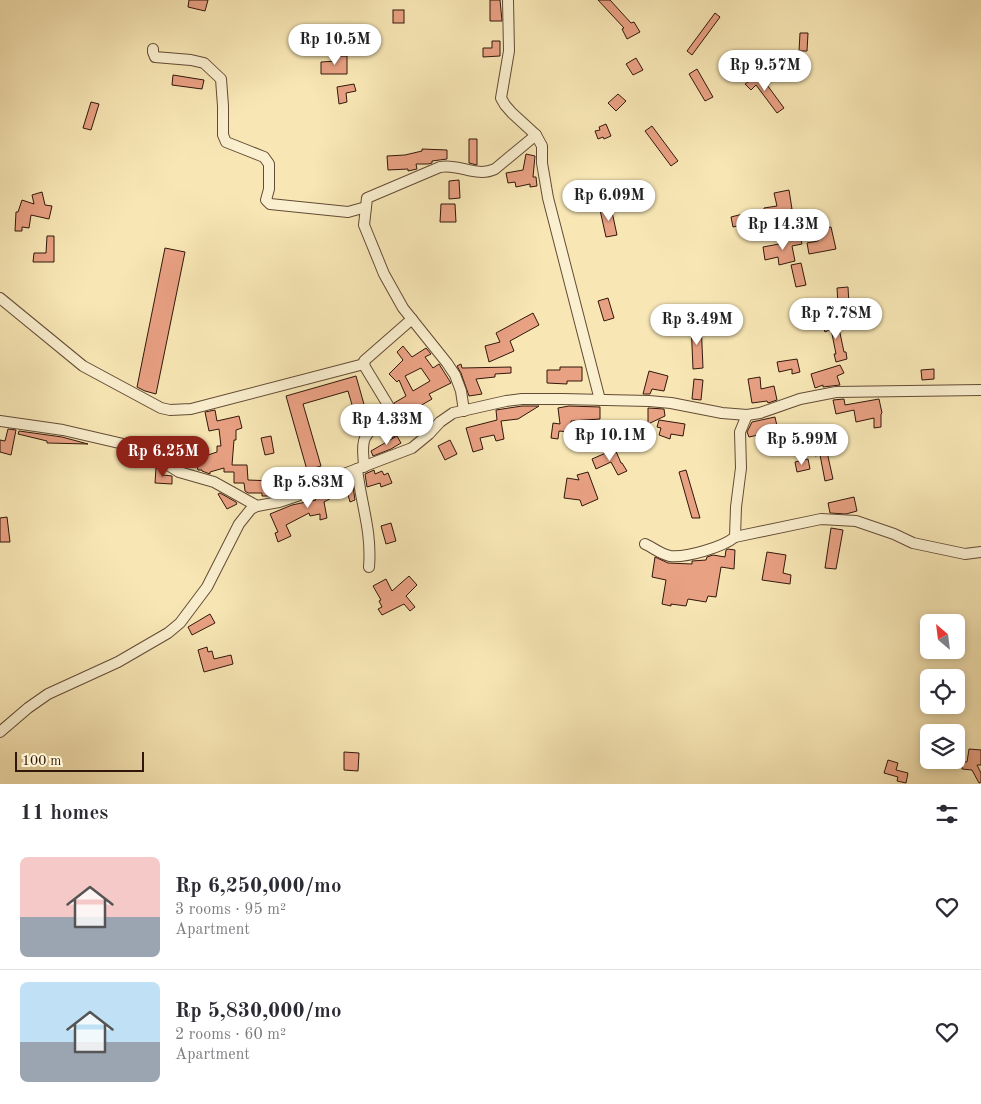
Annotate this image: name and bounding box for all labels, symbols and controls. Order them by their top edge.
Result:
pin: Rp 10.5M [283,23,387,66]
text: Rp 10.5M [299,32,371,48]
pin: Rp 9.57M [713,49,817,92]
text: Rp 9.57M [729,58,801,74]
pin: Rp 6.09M [557,180,661,222]
text: Rp 6.09M [573,188,645,204]
pin: Rp 14.3M [731,208,835,251]
text: Rp 14.3M [747,217,819,233]
pin: Rp 7.78M [784,298,888,340]
pin: Rp 3.49M [645,304,749,346]
text: Rp 7.78M [800,306,872,322]
text: Rp 3.49M [661,312,733,328]
pin: Rp 4.33M [335,404,439,446]
text: Rp 4.33M [351,412,423,428]
pin: Rp 10.1M [558,420,662,462]
pin: Rp 5.99M [750,424,854,466]
text: Rp 10.1M [574,428,646,444]
text: Rp 5.99M [766,432,838,448]
pin: Rp 6.25M [111,436,215,478]
text: Rp 6.25M [127,444,199,460]
pin: Rp 5.83M [256,466,360,509]
text: Rp 5.83M [272,475,344,491]
north arrow [920,614,965,659]
map controls [920,614,965,769]
button: locate [920,669,965,714]
button: layers [920,724,965,769]
scale bar [15,749,144,772]
text: 100 m [22,754,61,768]
icon: filters [933,800,961,828]
text: 11 homes [20,803,108,824]
text: Rp 6,250,000/mo [175,876,342,897]
icon: home [60,877,120,937]
icon: heart [933,893,961,921]
text: 3 rooms · 95 m² [175,902,286,918]
text: Apartment [175,922,250,938]
text: Rp 5,830,000/mo [175,1001,342,1022]
icon: home [60,1002,120,1062]
icon: heart [933,1018,961,1046]
text: 2 rooms · 60 m² [175,1027,286,1043]
text: Apartment [175,1047,250,1063]

